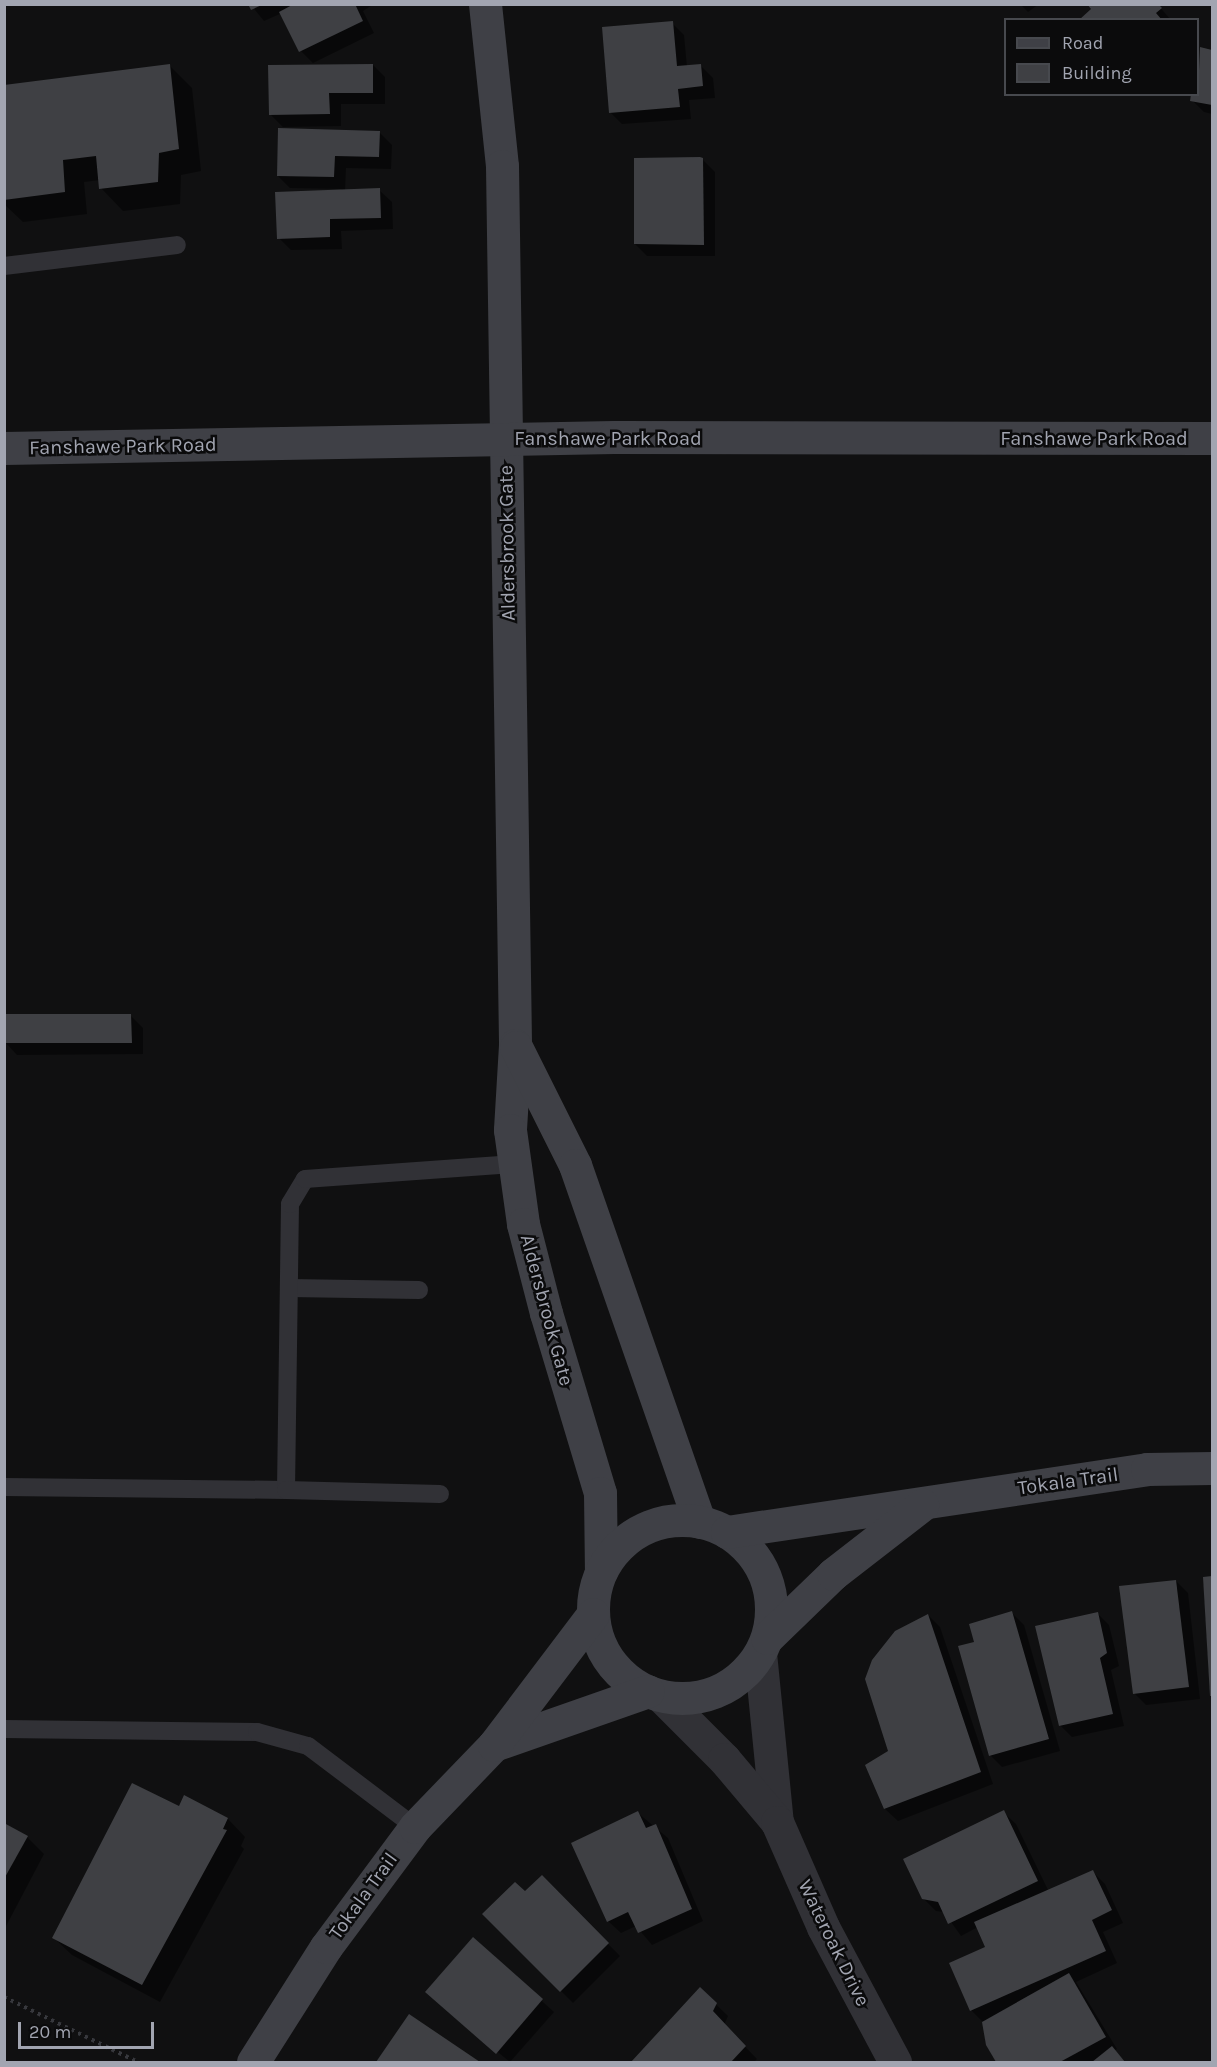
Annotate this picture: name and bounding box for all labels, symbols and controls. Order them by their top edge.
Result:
legend [1004,18,1199,96]
text: Road [1062,32,1103,54]
text: Building [1062,62,1132,84]
street label: Fanshawe Park Road [514,426,702,450]
street label: Fanshawe Park Road [1000,426,1188,450]
street label: Fanshawe Park Road [29,432,217,460]
street label: Aldersbrook Gate [494,465,520,621]
street label: Aldersbrook Gate [515,1232,579,1388]
street label: Tokala Trail [1016,1462,1120,1500]
street label: Tokala Trail [324,1848,402,1944]
street label: Wateroak Drive [793,1876,875,2010]
scale bar [21,2010,158,2048]
text: 20 m [29,2021,71,2043]

